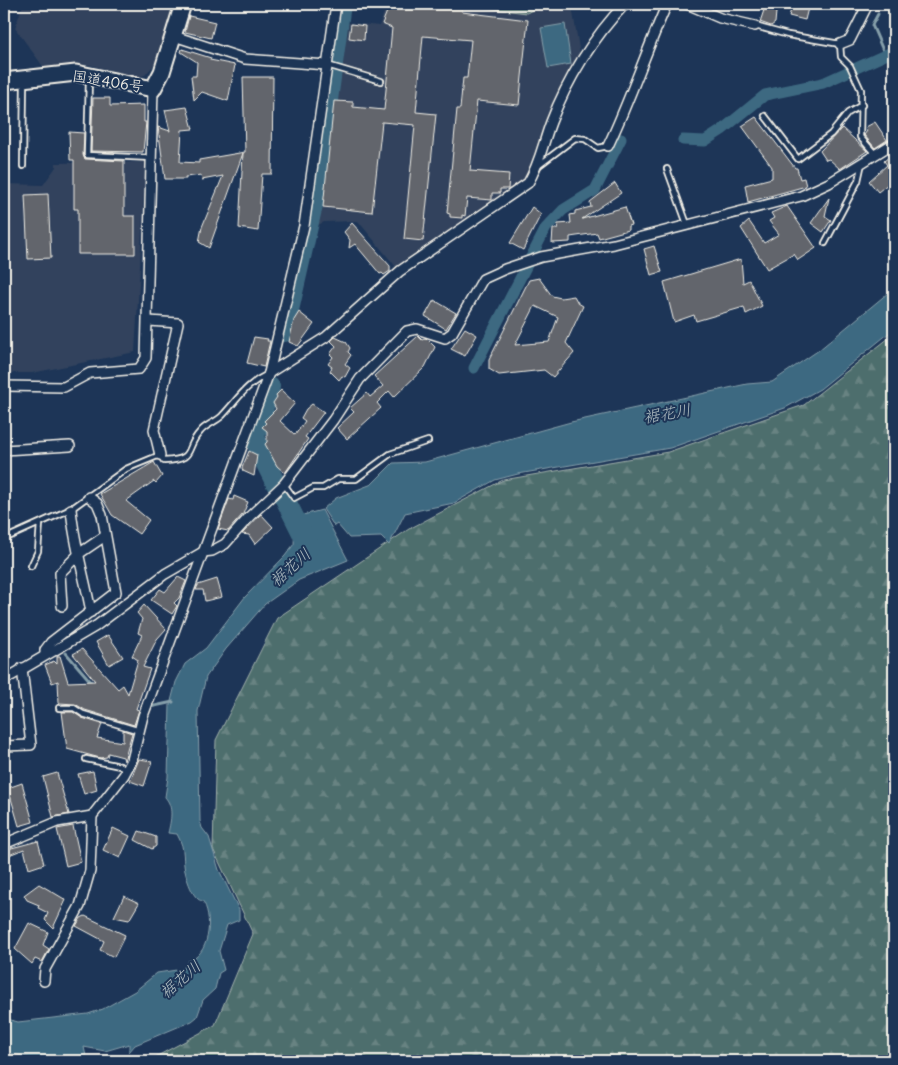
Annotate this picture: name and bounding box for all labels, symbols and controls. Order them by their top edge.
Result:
street label: 国道406号 [71,66,145,96]
water label: 裾花川 [642,399,692,427]
water label: 裾花川 [265,544,315,590]
water label: 裾花川 [155,956,205,1002]

